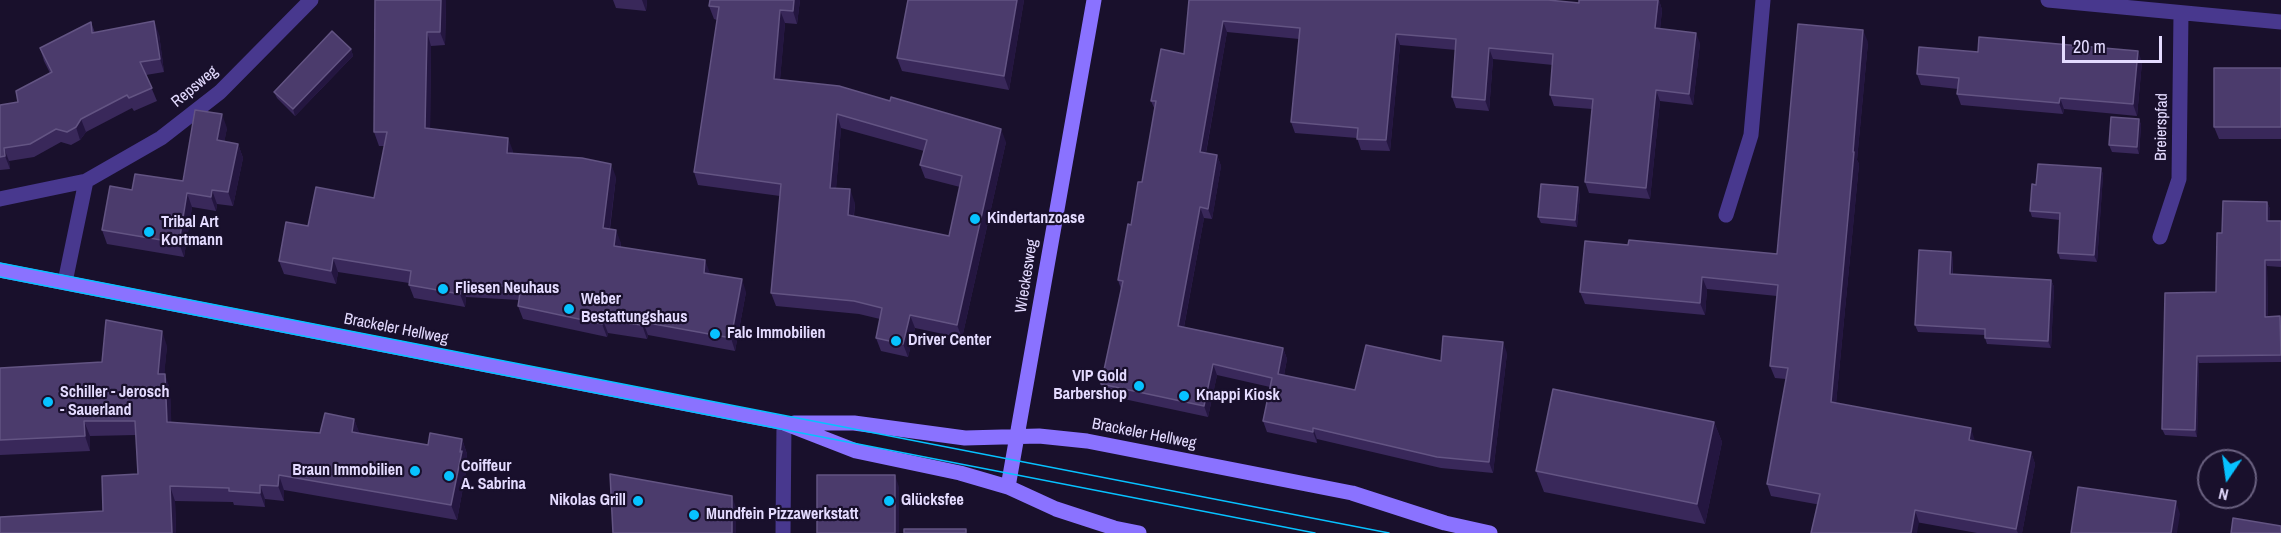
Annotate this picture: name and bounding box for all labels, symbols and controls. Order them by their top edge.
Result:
scale bar [2065,24,2166,62]
text: 20 m [2073,34,2106,59]
street label: Repsweg [168,62,222,112]
street label: Breierspfad [2152,93,2172,161]
place label: Kindertanzoase [987,209,1085,229]
marker: Kindertanzoase [968,212,982,226]
place label: Tribal Art Kortmann [161,213,223,251]
marker: Tribal Art Kortmann [142,225,156,239]
street label: Wieckesweg [1012,238,1042,314]
place label: Fliesen Neuhaus [455,279,559,299]
marker: Fliesen Neuhaus [436,282,450,296]
place label: Weber Bestattungshaus [581,290,687,328]
marker: Weber Bestattungshaus [562,302,576,316]
street label: Brackeler Hellweg [342,309,450,349]
place label: Falc Immobilien [727,324,826,344]
marker: Falc Immobilien [708,327,722,341]
place label: Driver Center [908,331,991,351]
marker: Driver Center [889,334,903,348]
place label: VIP Gold Barbershop [1053,367,1127,405]
marker: VIP Gold Barbershop [1132,379,1146,393]
place label: Schiller - Jerosch - Sauerland [60,383,169,421]
place label: Knappi Kiosk [1196,386,1280,406]
marker: Knappi Kiosk [1177,389,1191,403]
marker: Schiller - Jerosch - Sauerland [41,395,55,409]
street label: Brackeler Hellweg [1090,414,1198,454]
north arrow [2197,449,2257,509]
place label: Coiffeur A. Sabrina [461,457,526,495]
place label: Braun Immobilien [292,461,403,481]
marker: Braun Immobilien [408,464,422,478]
marker: Coiffeur A. Sabrina [442,469,456,483]
text: N [2216,483,2231,506]
place label: Nikolas Grill [549,491,626,511]
place label: Glücksfee [901,491,964,511]
marker: Nikolas Grill [631,494,645,508]
marker: Glücksfee [882,494,896,508]
place label: Mundfein Pizzawerkstatt [706,505,858,525]
marker: Mundfein Pizzawerkstatt [687,508,701,522]

